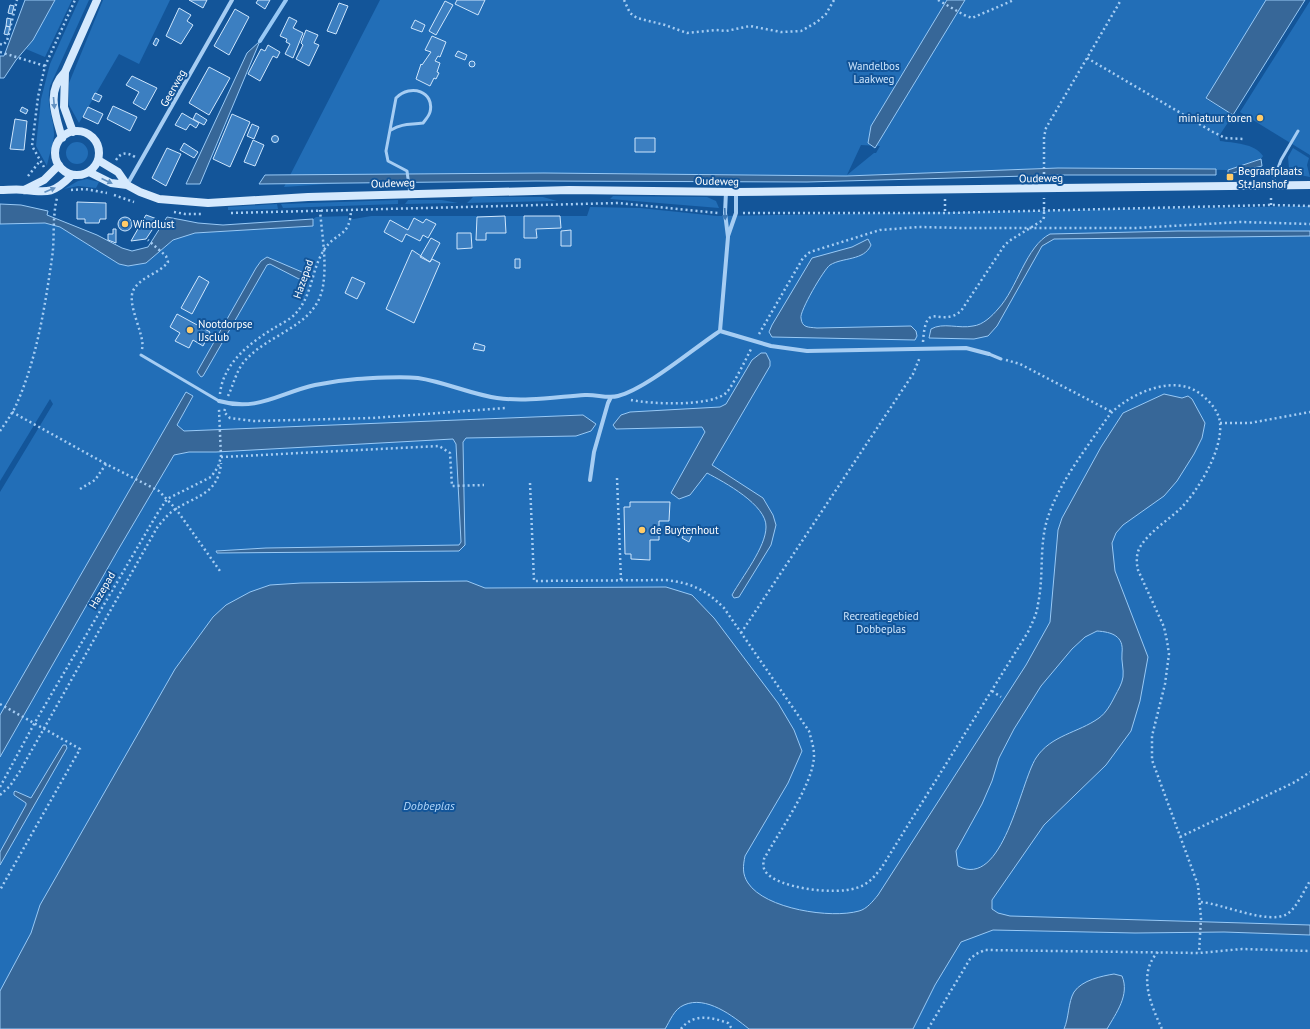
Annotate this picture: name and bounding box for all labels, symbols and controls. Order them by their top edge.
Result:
park label: Wandelbos Laakweg [848,59,900,86]
street label: Geerweg [157,67,189,109]
one-way arrow [50,97,57,110]
place label: miniatuur toren [1179,111,1252,125]
marker: miniatuur toren [1255,113,1265,123]
place label: Begraafplaats St. Janshof [1238,164,1303,191]
street label: Oudeweg [1019,171,1063,185]
marker: Begraafplaats St. Janshof [1225,172,1235,182]
street label: Oudeweg [695,174,739,188]
street label: Oudeweg [371,175,415,191]
one-way arrow [102,178,113,184]
one-way arrow [44,187,56,193]
one-way arrow [722,208,729,220]
place label: Windlust [133,217,175,231]
marker: Windlust [120,219,130,229]
street label: Hazepad [290,258,316,300]
place label: Nootdorpse IJsclub [198,317,253,344]
marker: Nootdorpse IJsclub [185,325,195,335]
place label: de Buytenhout [650,523,719,537]
marker: de Buytenhout [637,525,647,535]
street label: Hazepad [86,569,118,611]
park label: Recreatiegebied Dobbeplas [843,609,919,636]
water label: Dobbeplas [403,798,455,813]

